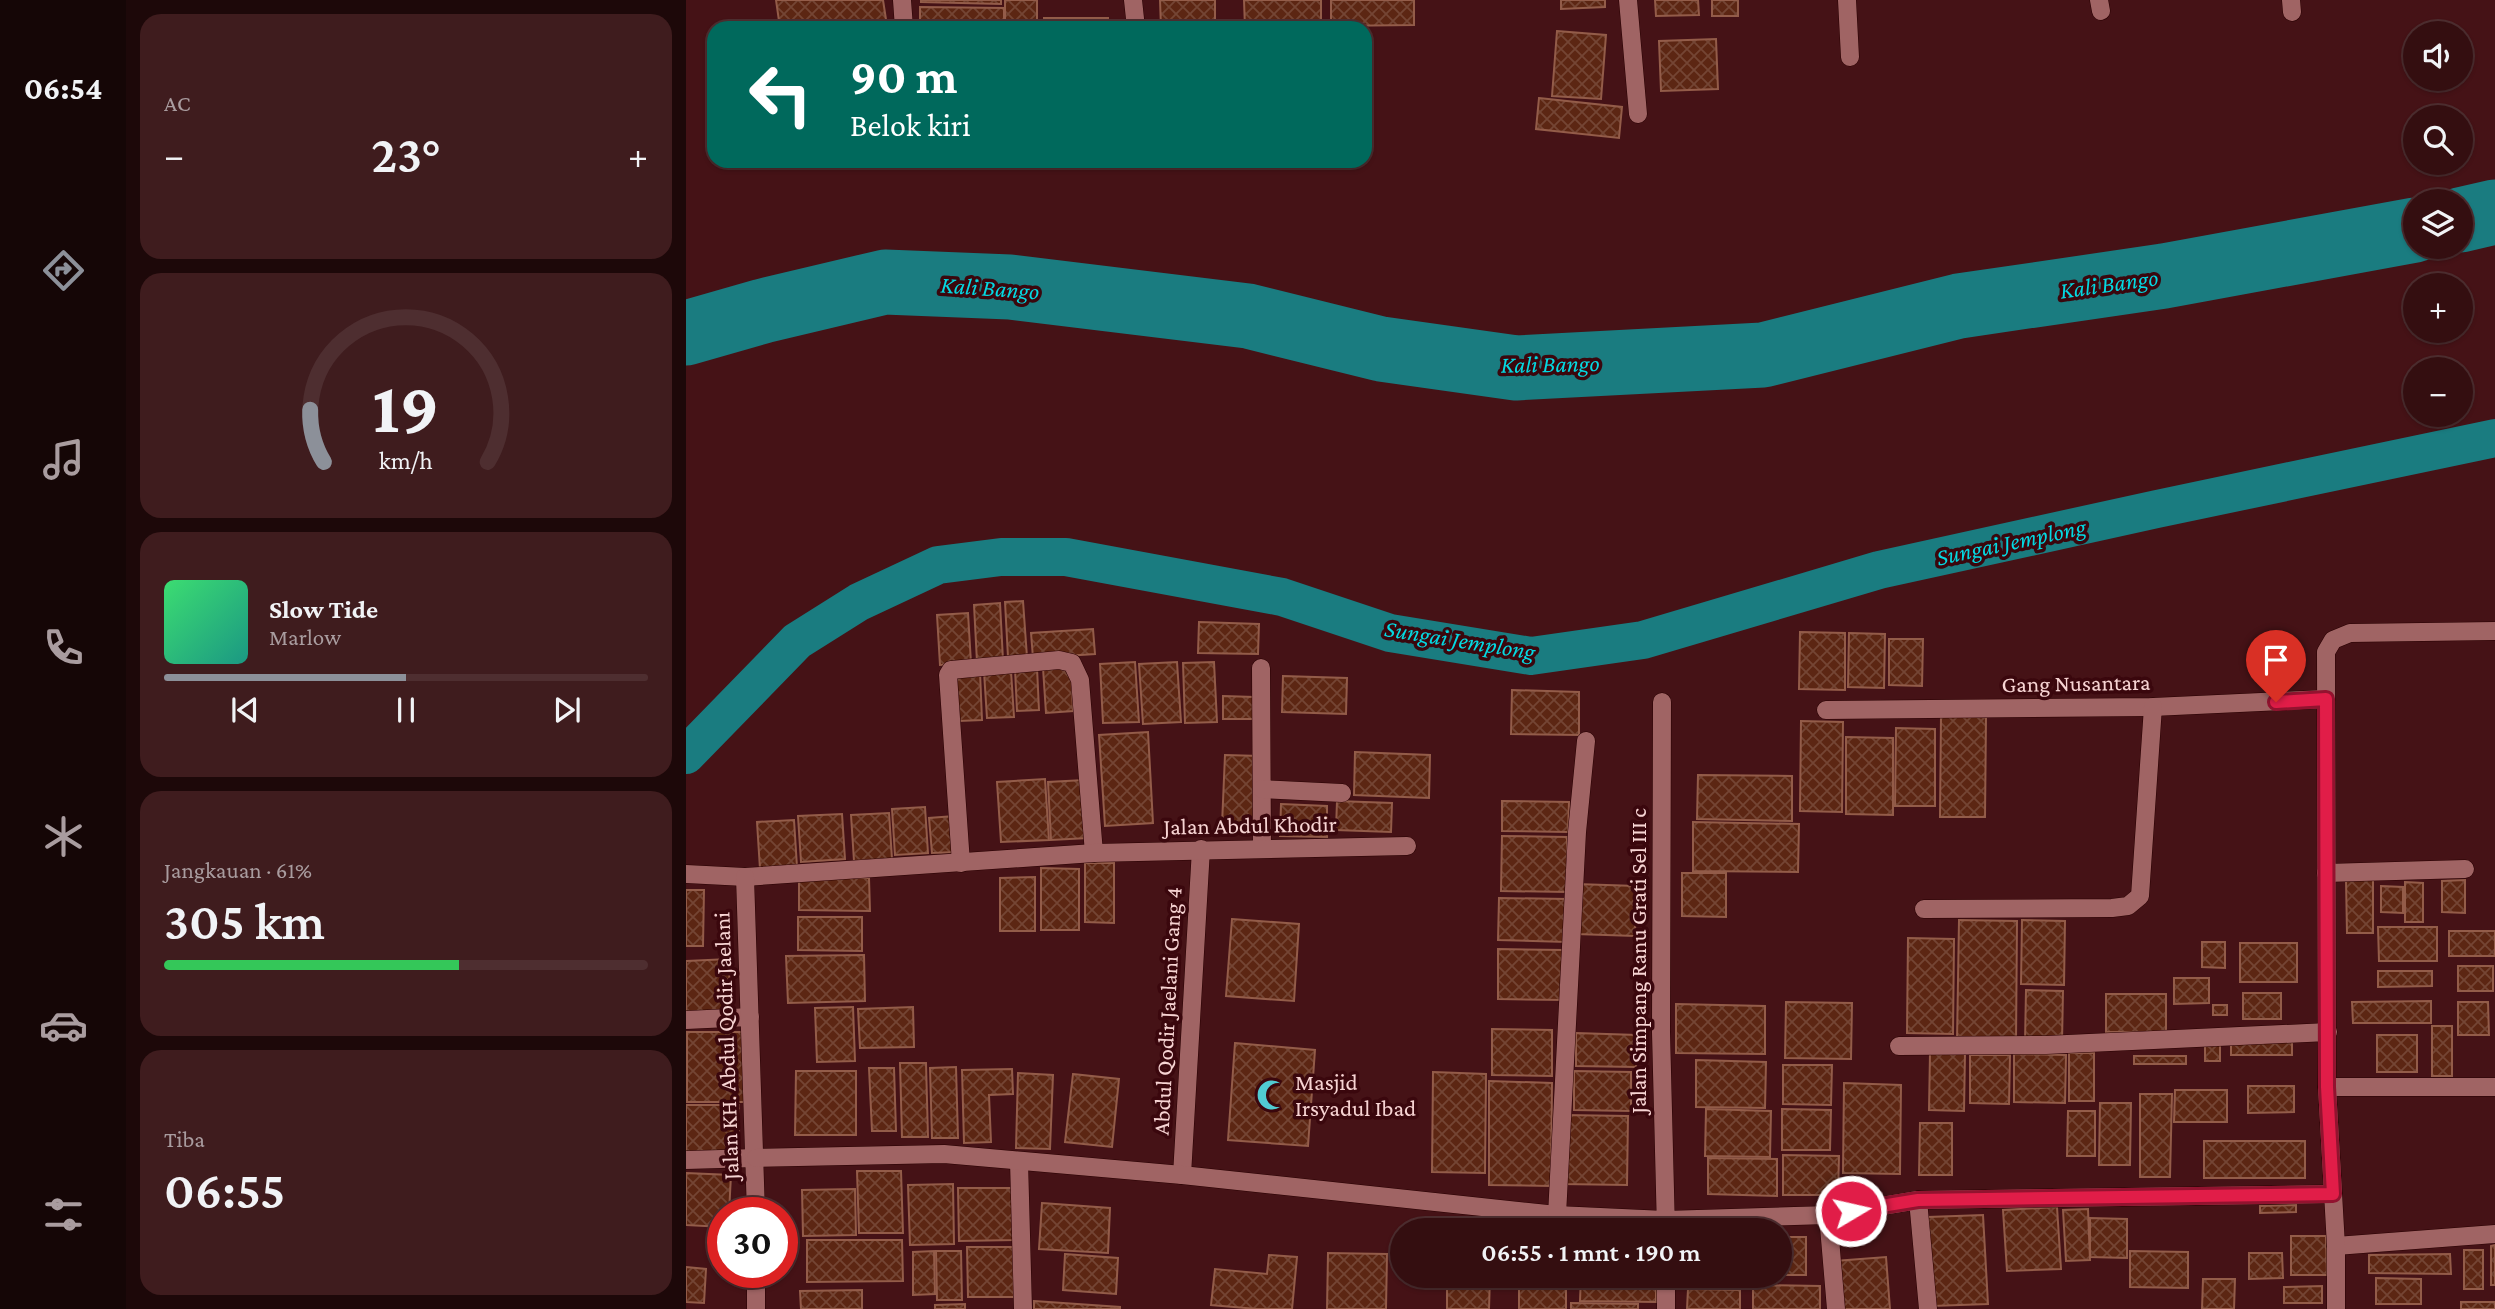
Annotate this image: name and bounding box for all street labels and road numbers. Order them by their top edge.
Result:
street label: Gang Nusantara [2001,669,2151,697]
street label: Jalan Simpang Ranu Grati Sel III c [1625,808,1651,1116]
street label: Jalan Abdul Khodir [1161,810,1337,840]
street label: Abdul Qodir Jaelani Gang 4 [1148,886,1186,1136]
street label: Jalan KH. Abdul Qodir Jaelani [708,912,744,1182]

